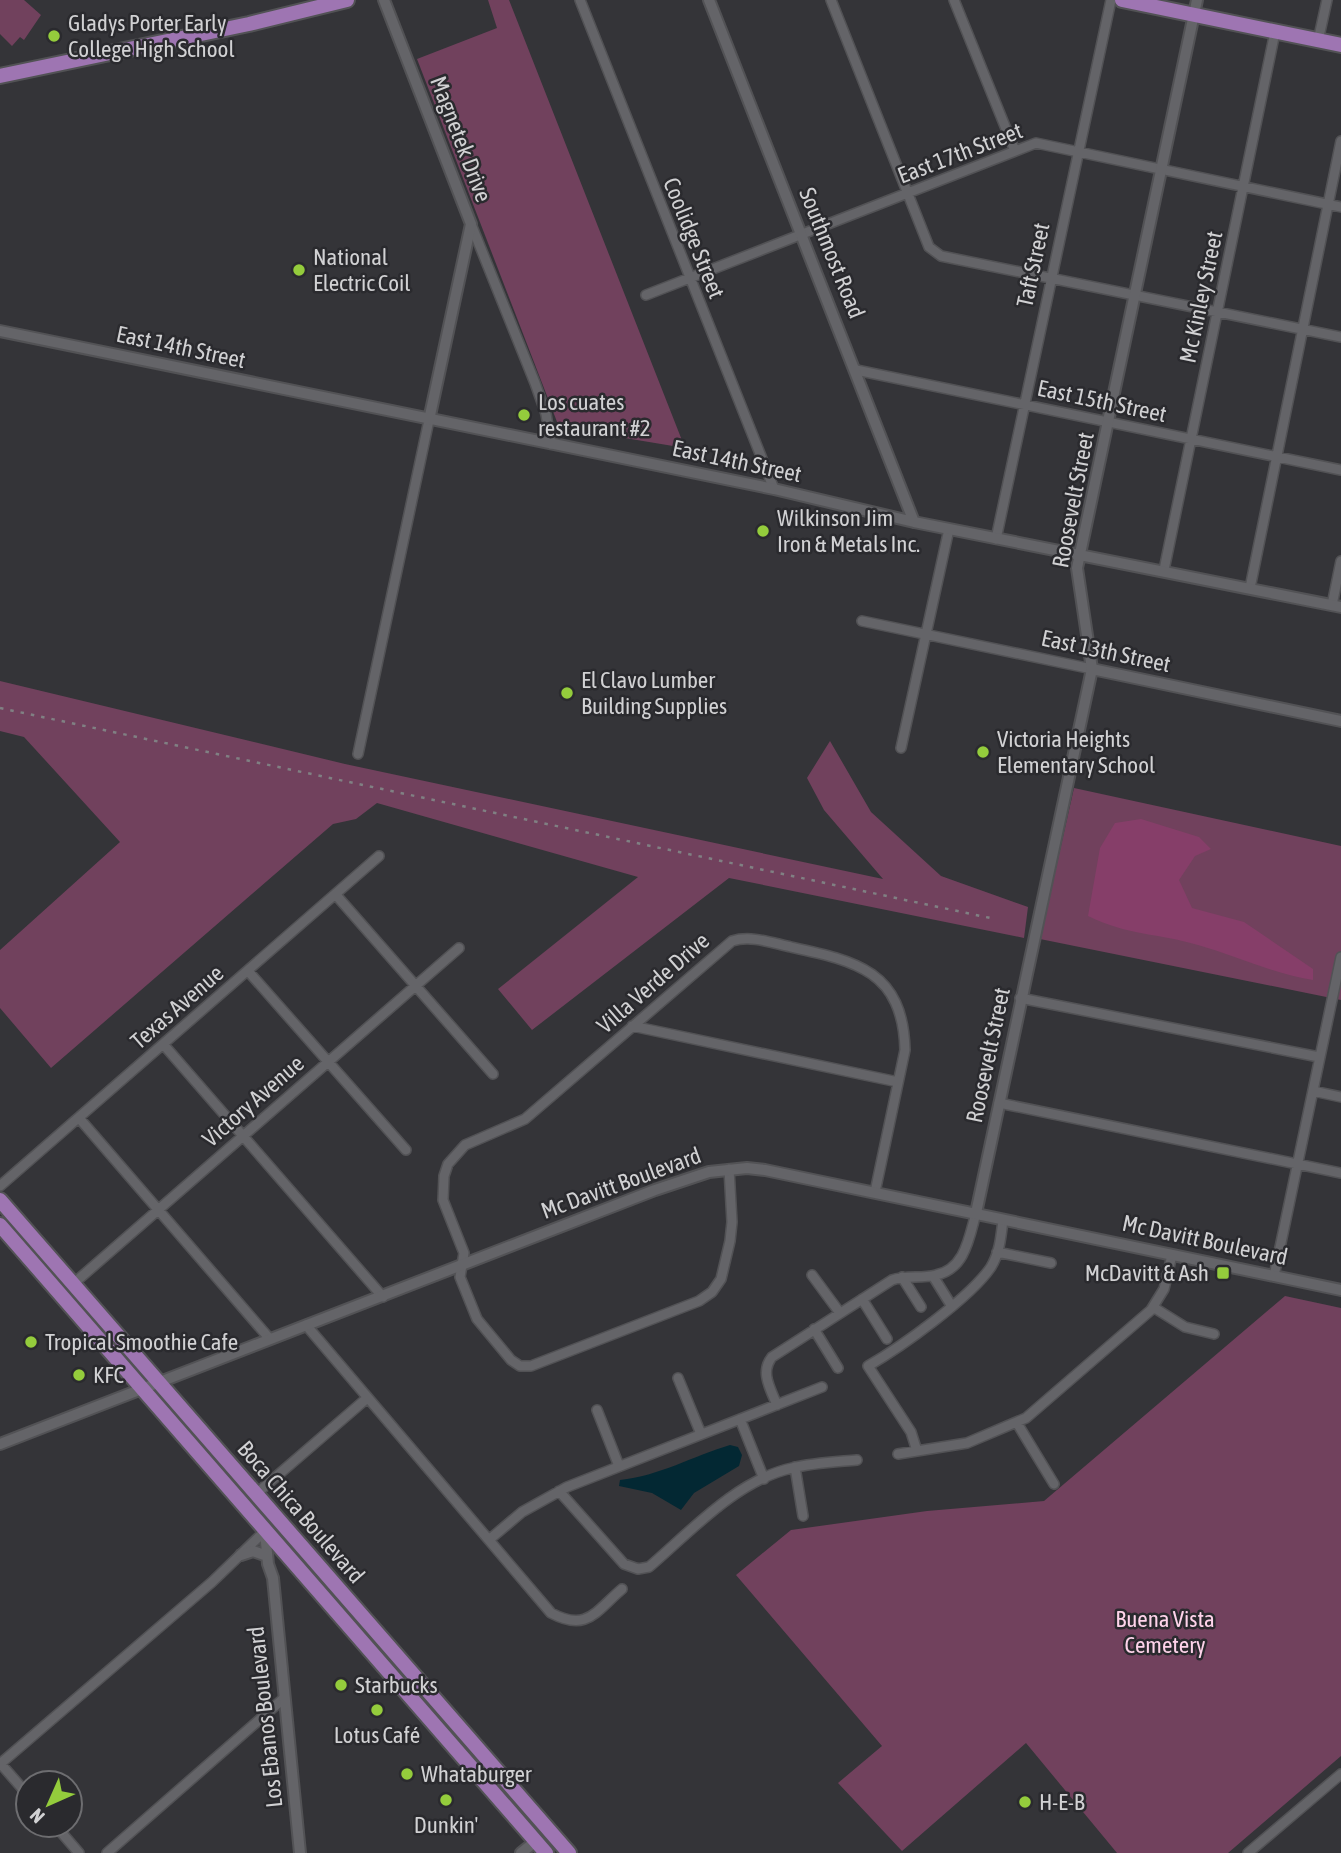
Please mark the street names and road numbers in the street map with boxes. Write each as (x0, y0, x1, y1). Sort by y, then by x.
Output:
street label: Magnetek Drive (425, 73, 497, 205)
street label: East 17th Street (894, 117, 1026, 189)
street label: Coolidge Street (658, 174, 730, 302)
street label: Southmost Road (794, 184, 870, 322)
street label: Taft Street (1011, 220, 1055, 310)
street label: Mc Kinley Street (1174, 229, 1228, 365)
street label: East 14th Street (114, 321, 248, 373)
street label: East 15th Street (1035, 375, 1169, 427)
street label: Roosevelt Street (1047, 430, 1099, 570)
street label: East 14th Street (670, 435, 804, 487)
street label: East 13th Street (1039, 625, 1173, 677)
street label: Villa Verde Drive (592, 927, 714, 1039)
street label: Texas Avenue (126, 960, 228, 1054)
street label: Roosevelt Street (961, 985, 1015, 1125)
street label: Victory Avenue (197, 1050, 309, 1152)
street label: Mc Davitt Boulevard (537, 1142, 705, 1224)
street label: Mc Davitt Boulevard (1120, 1210, 1290, 1270)
street label: Boca Chica Boulevard (232, 1436, 370, 1588)
street label: Los Ebanos Boulevard (243, 1625, 287, 1809)

